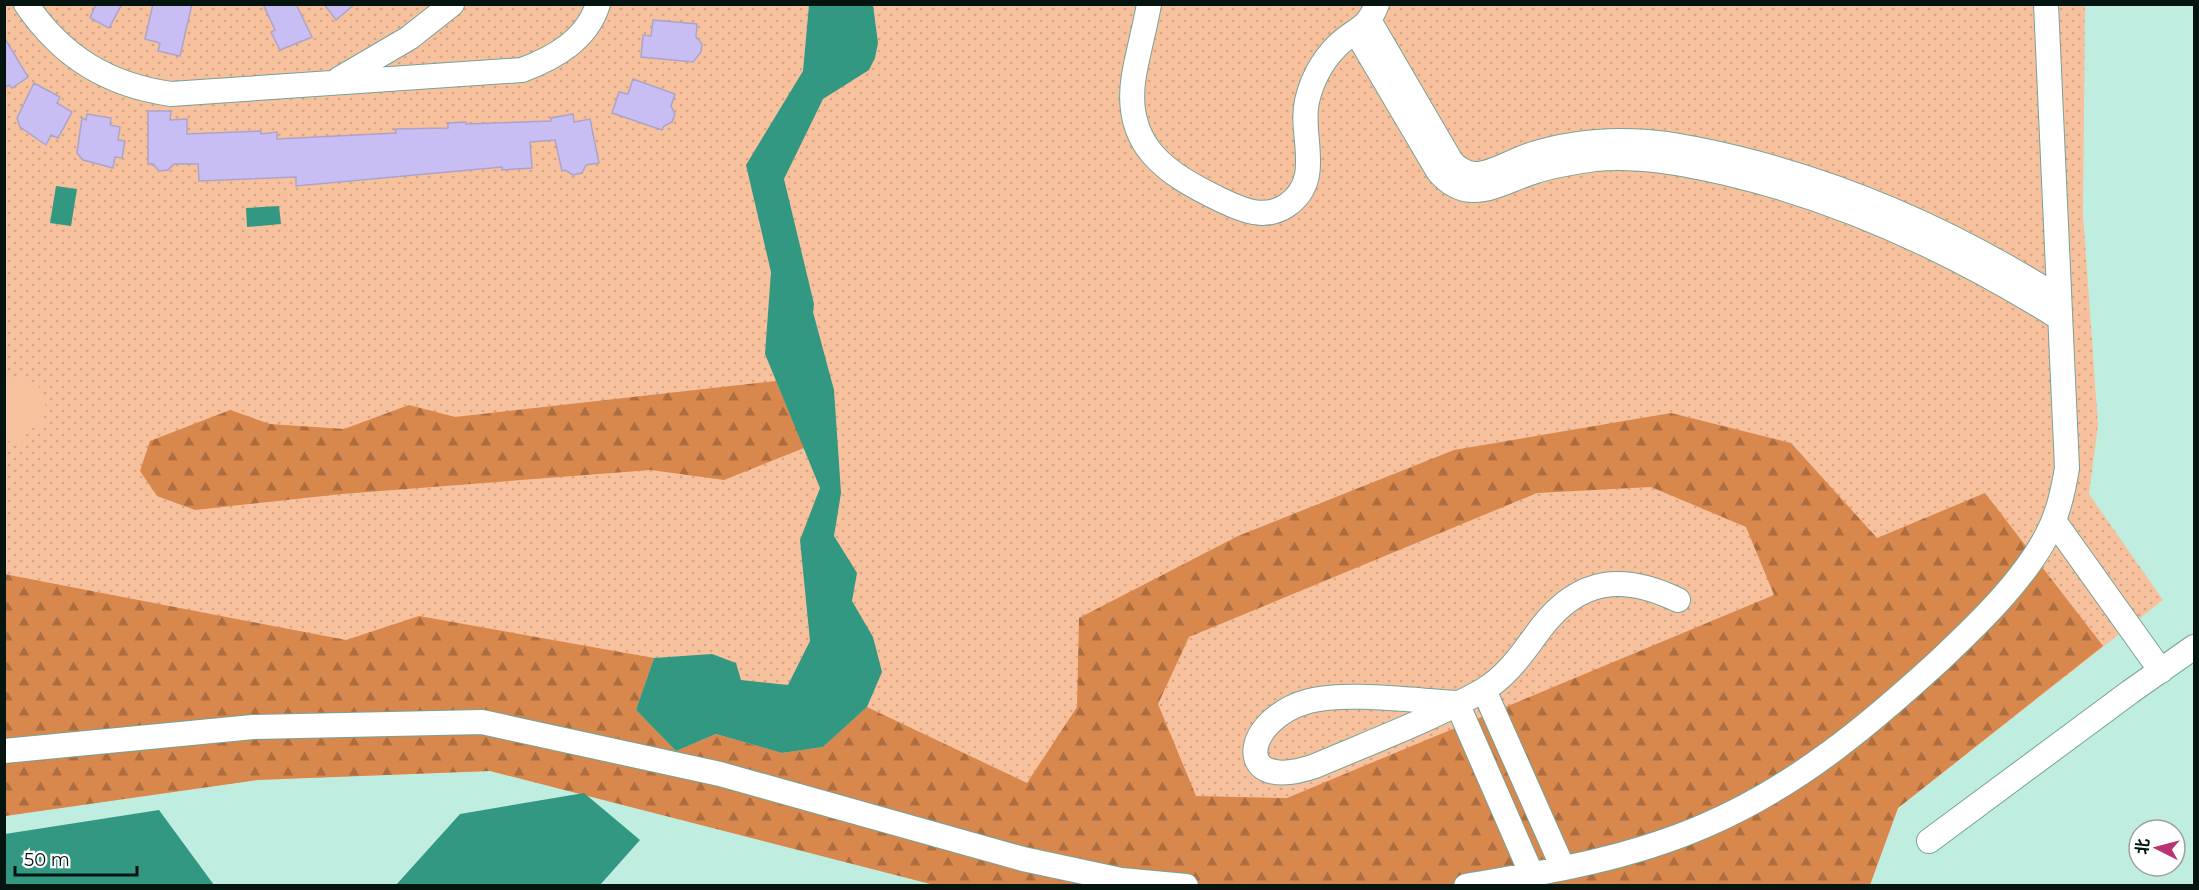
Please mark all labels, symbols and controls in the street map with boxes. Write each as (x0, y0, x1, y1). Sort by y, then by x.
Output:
north arrow (2127, 818, 2187, 878)
text: 北 (2132, 838, 2153, 855)
scale bar (15, 839, 136, 877)
text: 50 m (24, 849, 70, 871)

